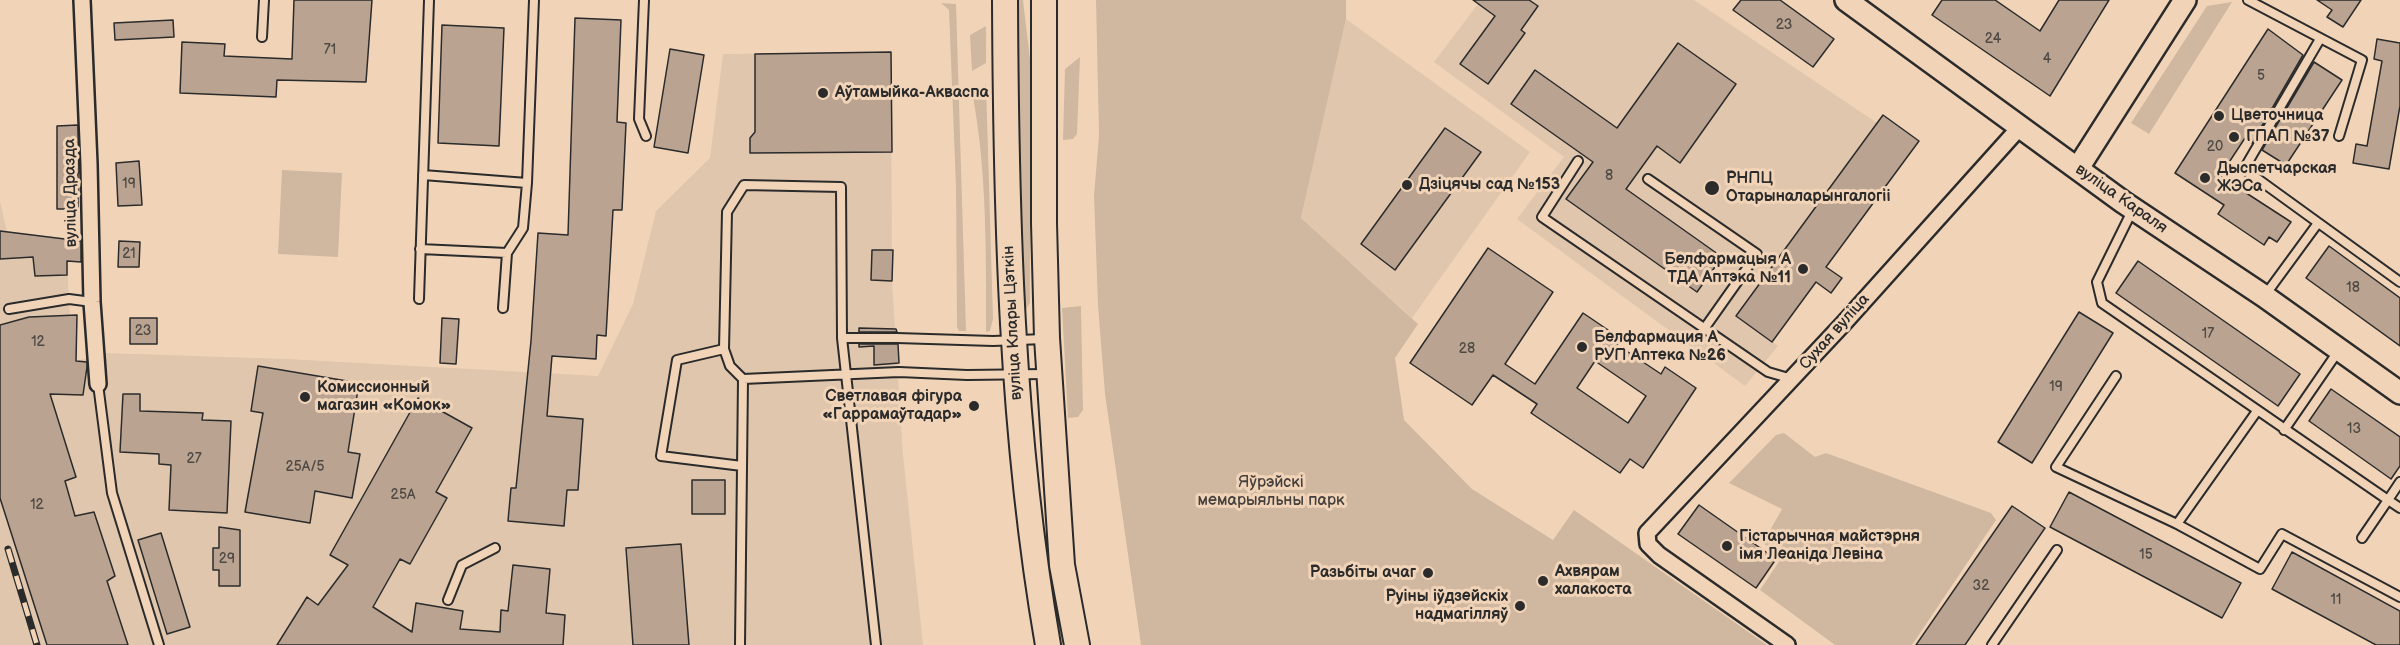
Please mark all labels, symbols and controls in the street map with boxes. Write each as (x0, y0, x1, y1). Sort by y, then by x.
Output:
house number: 23 (1776, 17, 1792, 33)
house number: 24 (1985, 31, 2001, 47)
house number: 71 (324, 42, 336, 58)
house number: 4 (2043, 51, 2051, 67)
house number: 5 (2257, 68, 2265, 84)
place label: Аўтамыйка-Акваспа (835, 83, 989, 103)
marker: Аўтамыйка-Акваспа (816, 86, 830, 100)
place label: Цветочница (2231, 106, 2323, 126)
marker: Цветочница (2212, 109, 2226, 123)
place label: ГПАП №37 (2246, 127, 2333, 147)
marker: ГПАП №37 (2227, 130, 2241, 144)
street label: вуліца Дразда (60, 139, 82, 247)
house number: 20 (2207, 139, 2223, 155)
place label: Дыспетчарская ЖЭСа (2217, 159, 2337, 197)
street label: вуліца Караля (2071, 160, 2171, 238)
house number: 8 (1605, 168, 1613, 184)
place label: РНПЦ Отарыналарынгалогіі (1726, 169, 1890, 207)
marker: Дыспетчарская ЖЭСа (2198, 171, 2212, 185)
place label: Дзіцячы сад №153 (1419, 175, 1563, 195)
house number: 19 (122, 176, 136, 192)
marker: Дзіцячы сад №153 (1400, 178, 1414, 192)
marker: РНПЦ Отарыналарынгалогіі (1703, 179, 1721, 197)
street label: вуліца Клары Цэткін (999, 245, 1027, 401)
house number: 21 (122, 246, 136, 262)
place label: Белфармацыя А ТДА Аптэка №11 (1664, 250, 1791, 288)
marker: Белфармацыя А ТДА Аптэка №11 (1796, 262, 1810, 276)
house number: 18 (2346, 280, 2360, 296)
street label: Сухая вуліца (1796, 290, 1874, 374)
house number: 23 (135, 323, 151, 339)
house number: 17 (2202, 326, 2214, 342)
place label: Белфармация А РУП Аптека №26 (1594, 328, 1729, 366)
house number: 12 (31, 334, 45, 350)
marker: Белфармация А РУП Аптека №26 (1575, 340, 1589, 354)
house number: 28 (1459, 341, 1475, 357)
place label: Комиссионный магазин «Комок» (317, 378, 451, 416)
house number: 19 (2049, 379, 2063, 395)
place label: Светлавая фігура «Гаррамаўтадар» (822, 387, 962, 425)
marker: Комиссионный магазин «Комок» (298, 390, 312, 404)
marker: Светлавая фігура «Гаррамаўтадар» (967, 399, 981, 413)
house number: 13 (2347, 421, 2361, 437)
house number: 27 (186, 451, 202, 467)
house number: 25А/5 (285, 459, 325, 475)
park label: Яўрэйскі мемарыяльны парк (1197, 473, 1345, 511)
house number: 25А (391, 487, 415, 503)
house number: 12 (30, 497, 44, 513)
place label: Гістарычная майстэрня імя Леаніда Левіна (1739, 527, 1920, 565)
marker: Гістарычная майстэрня імя Леаніда Левіна (1720, 539, 1734, 553)
house number: 15 (2139, 547, 2153, 563)
house number: 29 (219, 551, 235, 567)
place label: Ахвярам халакоста (1555, 562, 1631, 600)
place label: Разьбіты ачаг (1310, 563, 1416, 583)
marker: Разьбіты ачаг (1421, 566, 1435, 580)
marker: Ахвярам халакоста (1536, 574, 1550, 588)
house number: 32 (1973, 578, 1989, 594)
place label: Руіны іўдзейскіх надмагілляў (1386, 587, 1508, 625)
house number: 11 (2331, 592, 2341, 608)
marker: Руіны іўдзейскіх надмагілляў (1513, 599, 1527, 613)

